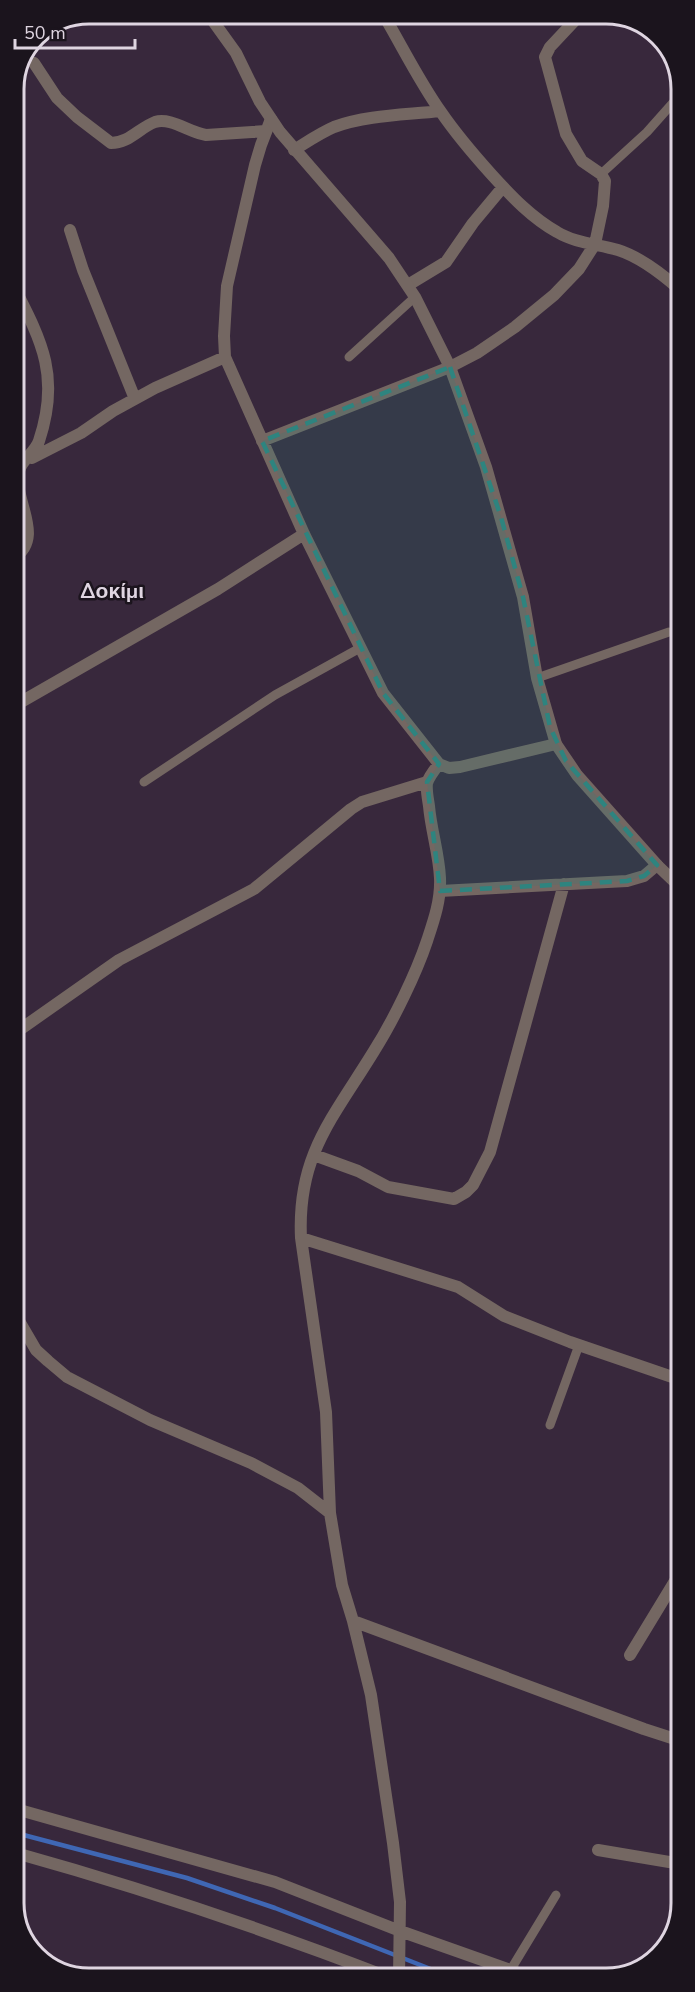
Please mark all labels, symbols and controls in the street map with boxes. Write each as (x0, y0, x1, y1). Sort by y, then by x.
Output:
scale bar (15, 12, 135, 50)
text: 50 m (24, 21, 66, 45)
district label: Δοκίμι (80, 577, 144, 605)

